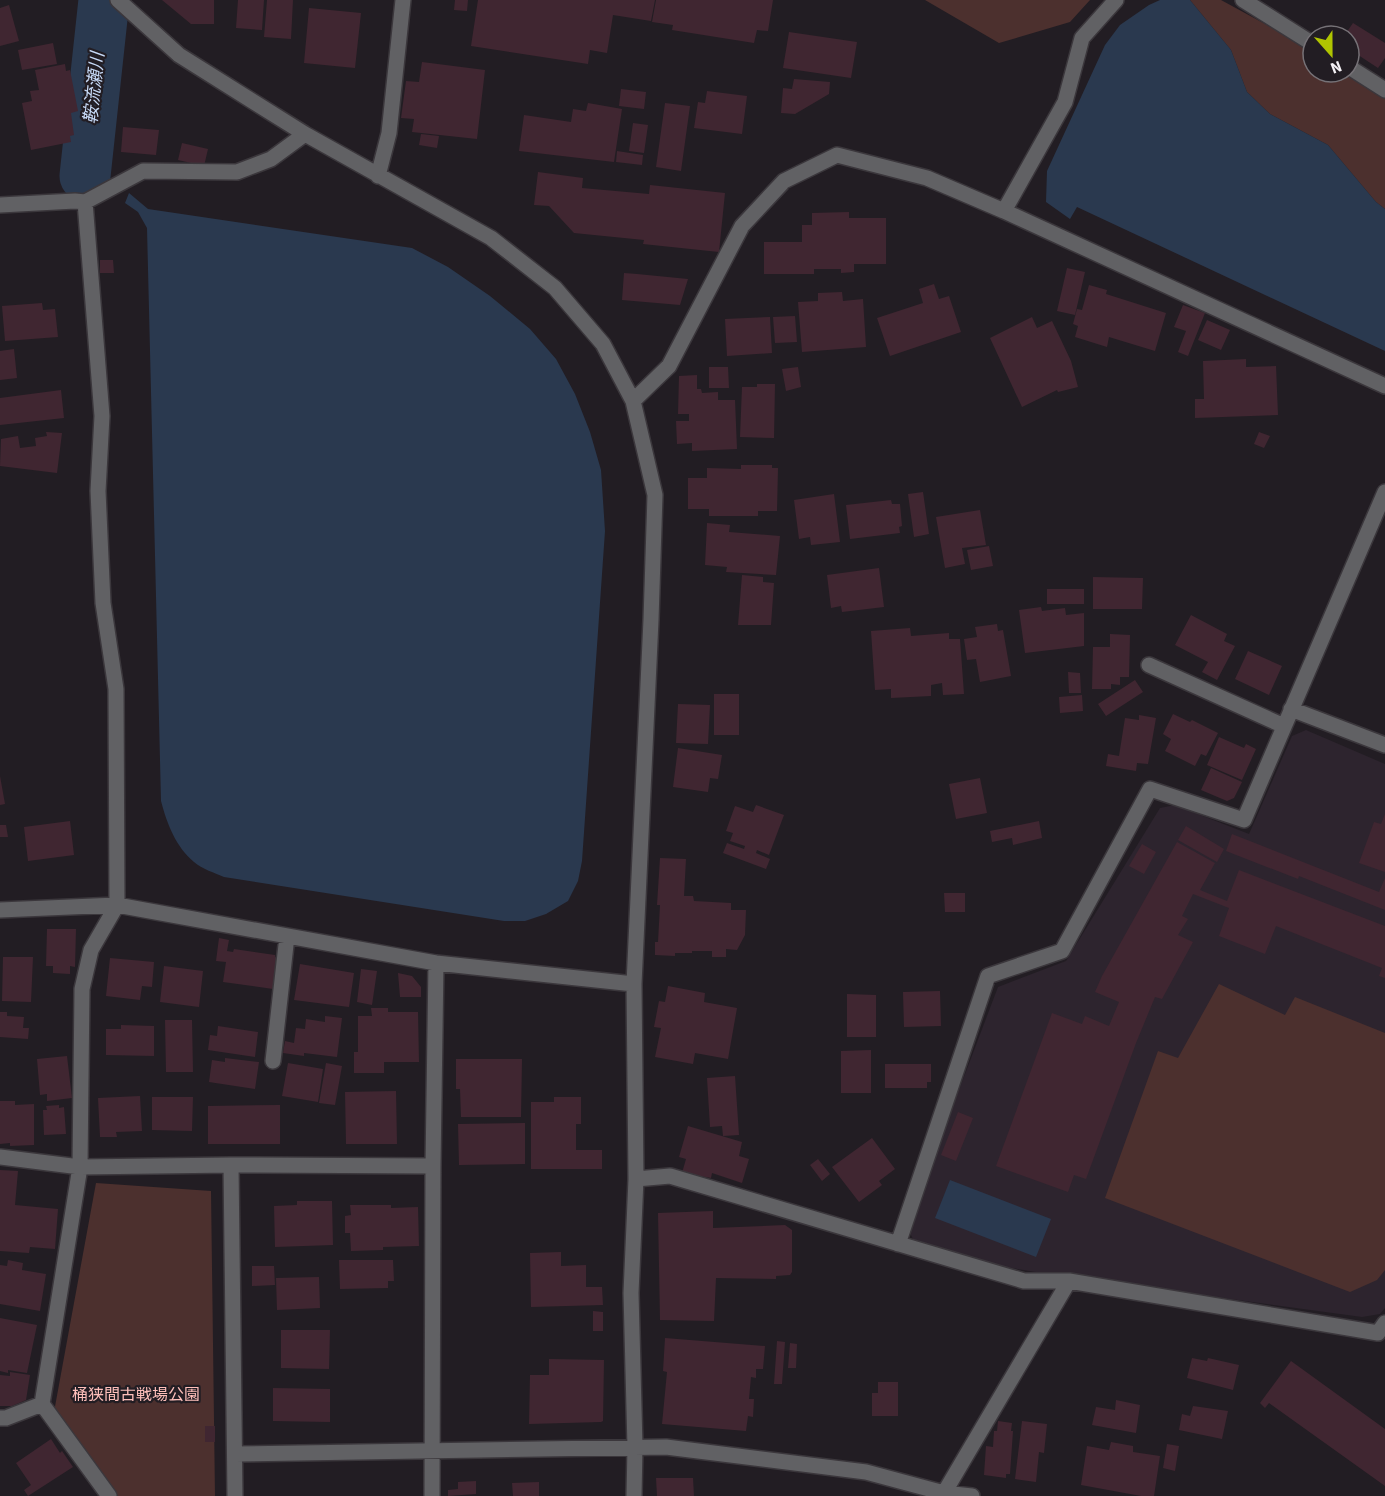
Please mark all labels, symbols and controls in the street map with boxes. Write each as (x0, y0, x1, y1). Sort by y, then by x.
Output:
north arrow (1301, 24, 1361, 84)
water label: 鞍流瀬川 (78, 49, 111, 125)
text: N (1327, 55, 1345, 79)
park label: 桶狭間古戦場公園 (72, 1384, 200, 1406)

